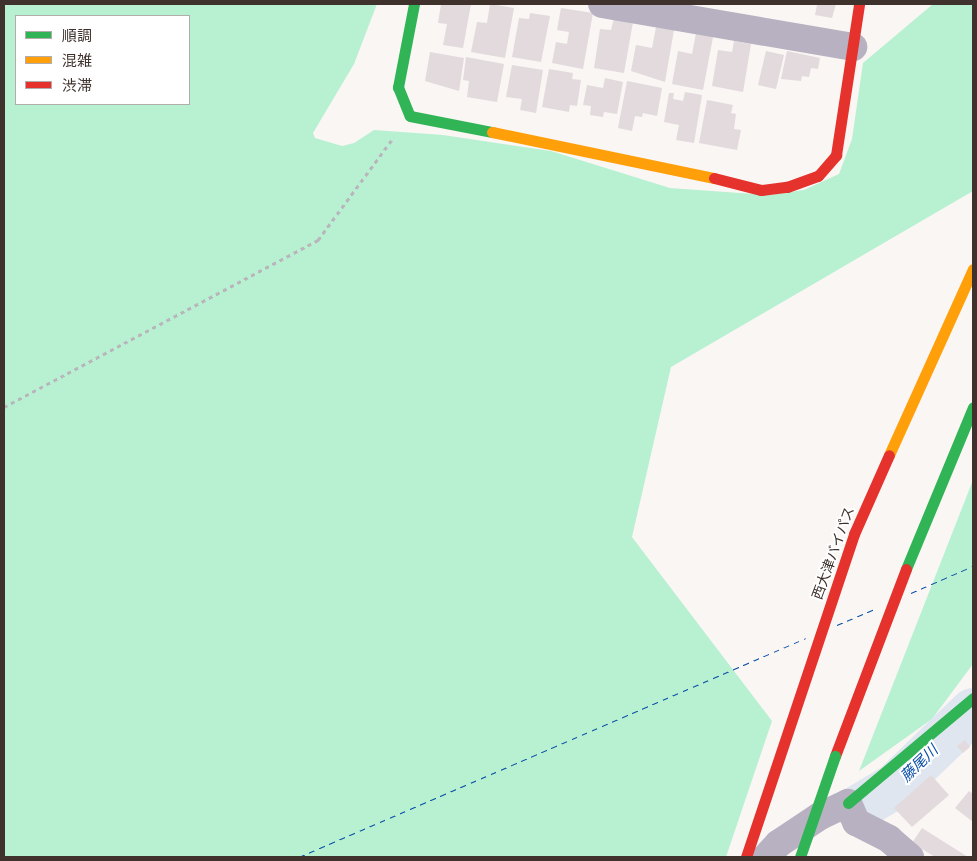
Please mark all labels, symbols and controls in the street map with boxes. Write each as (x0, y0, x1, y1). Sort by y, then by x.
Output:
legend (15, 15, 190, 105)
text: 順調 (62, 26, 92, 44)
text: 混雑 (62, 51, 92, 69)
text: 渋滞 (62, 76, 92, 94)
street label: 西大津バイパス (808, 504, 858, 602)
water label: 藤尾川 (897, 741, 941, 785)

